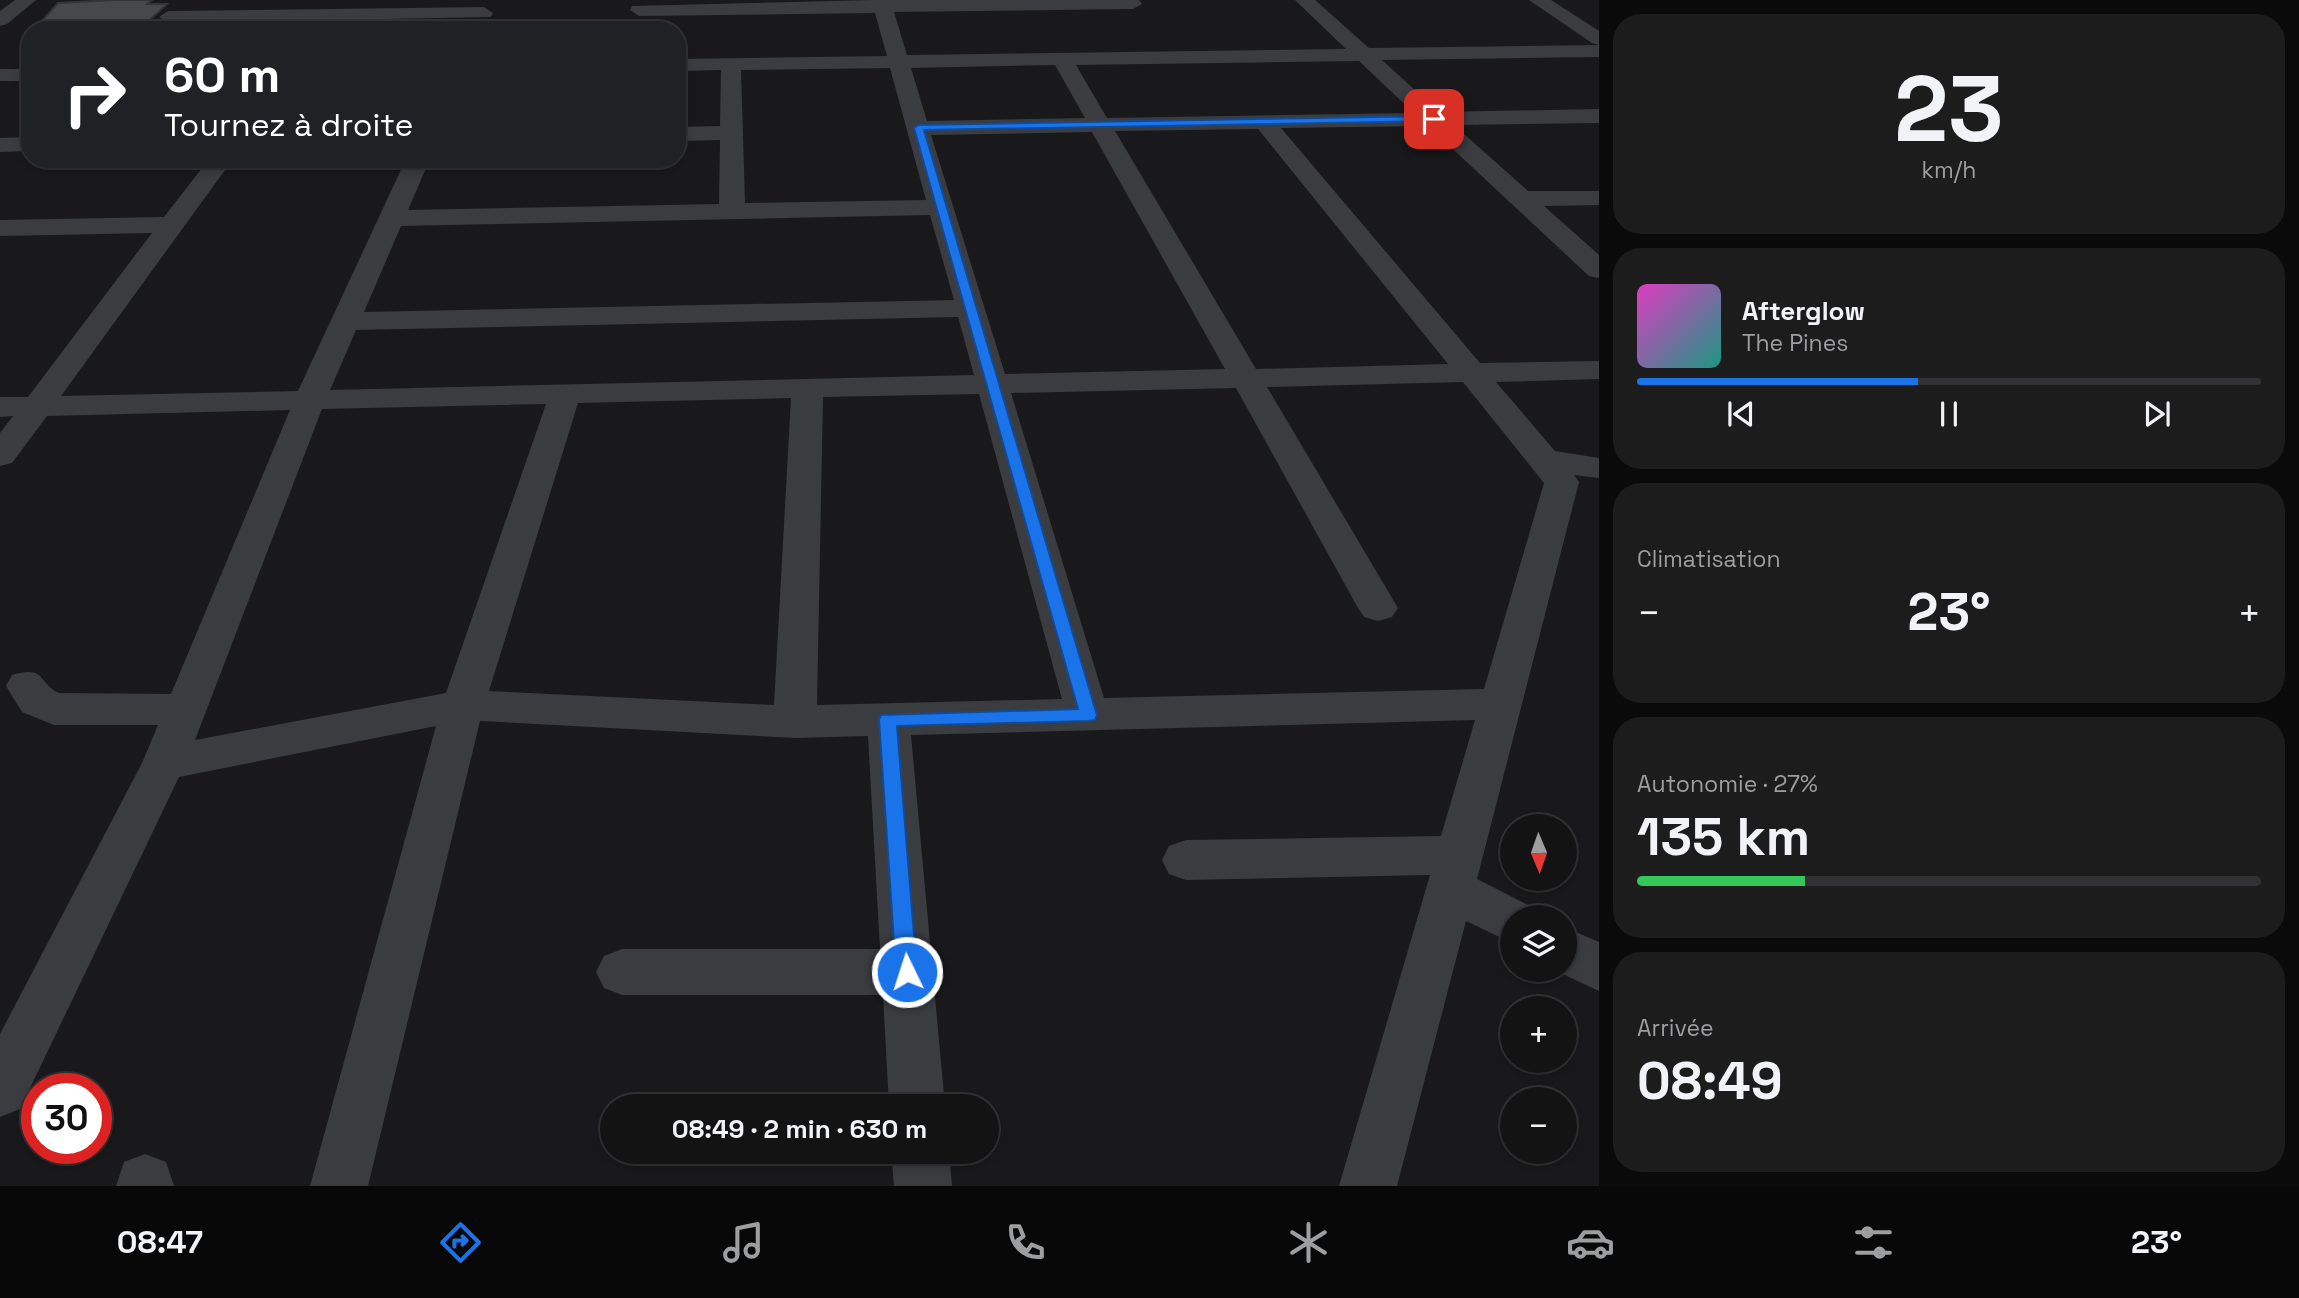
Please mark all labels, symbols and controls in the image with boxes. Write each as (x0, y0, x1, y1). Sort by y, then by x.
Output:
text: 60 m (164, 44, 280, 106)
icon: right (49, 49, 140, 140)
text: 23 (1894, 51, 2004, 168)
pin (1404, 89, 1464, 149)
icon: arrive (1415, 100, 1453, 138)
text: Tournez à droite (164, 105, 413, 145)
text: km/h (1922, 155, 1976, 185)
text: Afterglow (1742, 294, 1865, 328)
text: The Pines (1742, 328, 1848, 358)
icon: previous (1722, 395, 1760, 433)
icon: pause (1930, 395, 1968, 433)
icon: next (2138, 395, 2176, 433)
text: Climatisation (1637, 544, 1781, 574)
text: 23° (1908, 579, 1991, 645)
text: − (1637, 589, 1661, 637)
text: + (2237, 589, 2261, 637)
text: Autonomie · 27% (1637, 769, 1818, 799)
text: 135 km (1637, 804, 1810, 870)
north arrow (1500, 814, 1577, 891)
map controls (1500, 814, 1577, 1164)
button: layers (1500, 905, 1577, 982)
position arrow (870, 935, 944, 1009)
button: + (1500, 996, 1577, 1073)
text: Arrivée (1637, 1013, 1714, 1043)
text: 08:49 (1637, 1048, 1783, 1114)
speed limit sign: 30 (21, 1073, 112, 1164)
button: − (1500, 1087, 1577, 1164)
text: 08:49 · 2 min · 630 m (672, 1112, 927, 1146)
icon: directions (436, 1218, 485, 1267)
icon: music (719, 1218, 768, 1267)
icon: phone (1001, 1218, 1050, 1267)
icon: climate (1284, 1218, 1333, 1267)
icon: car (1566, 1218, 1615, 1267)
icon: filters (1849, 1218, 1898, 1267)
text: 08:47 (117, 1222, 203, 1262)
text: 23° (2131, 1222, 2182, 1262)

